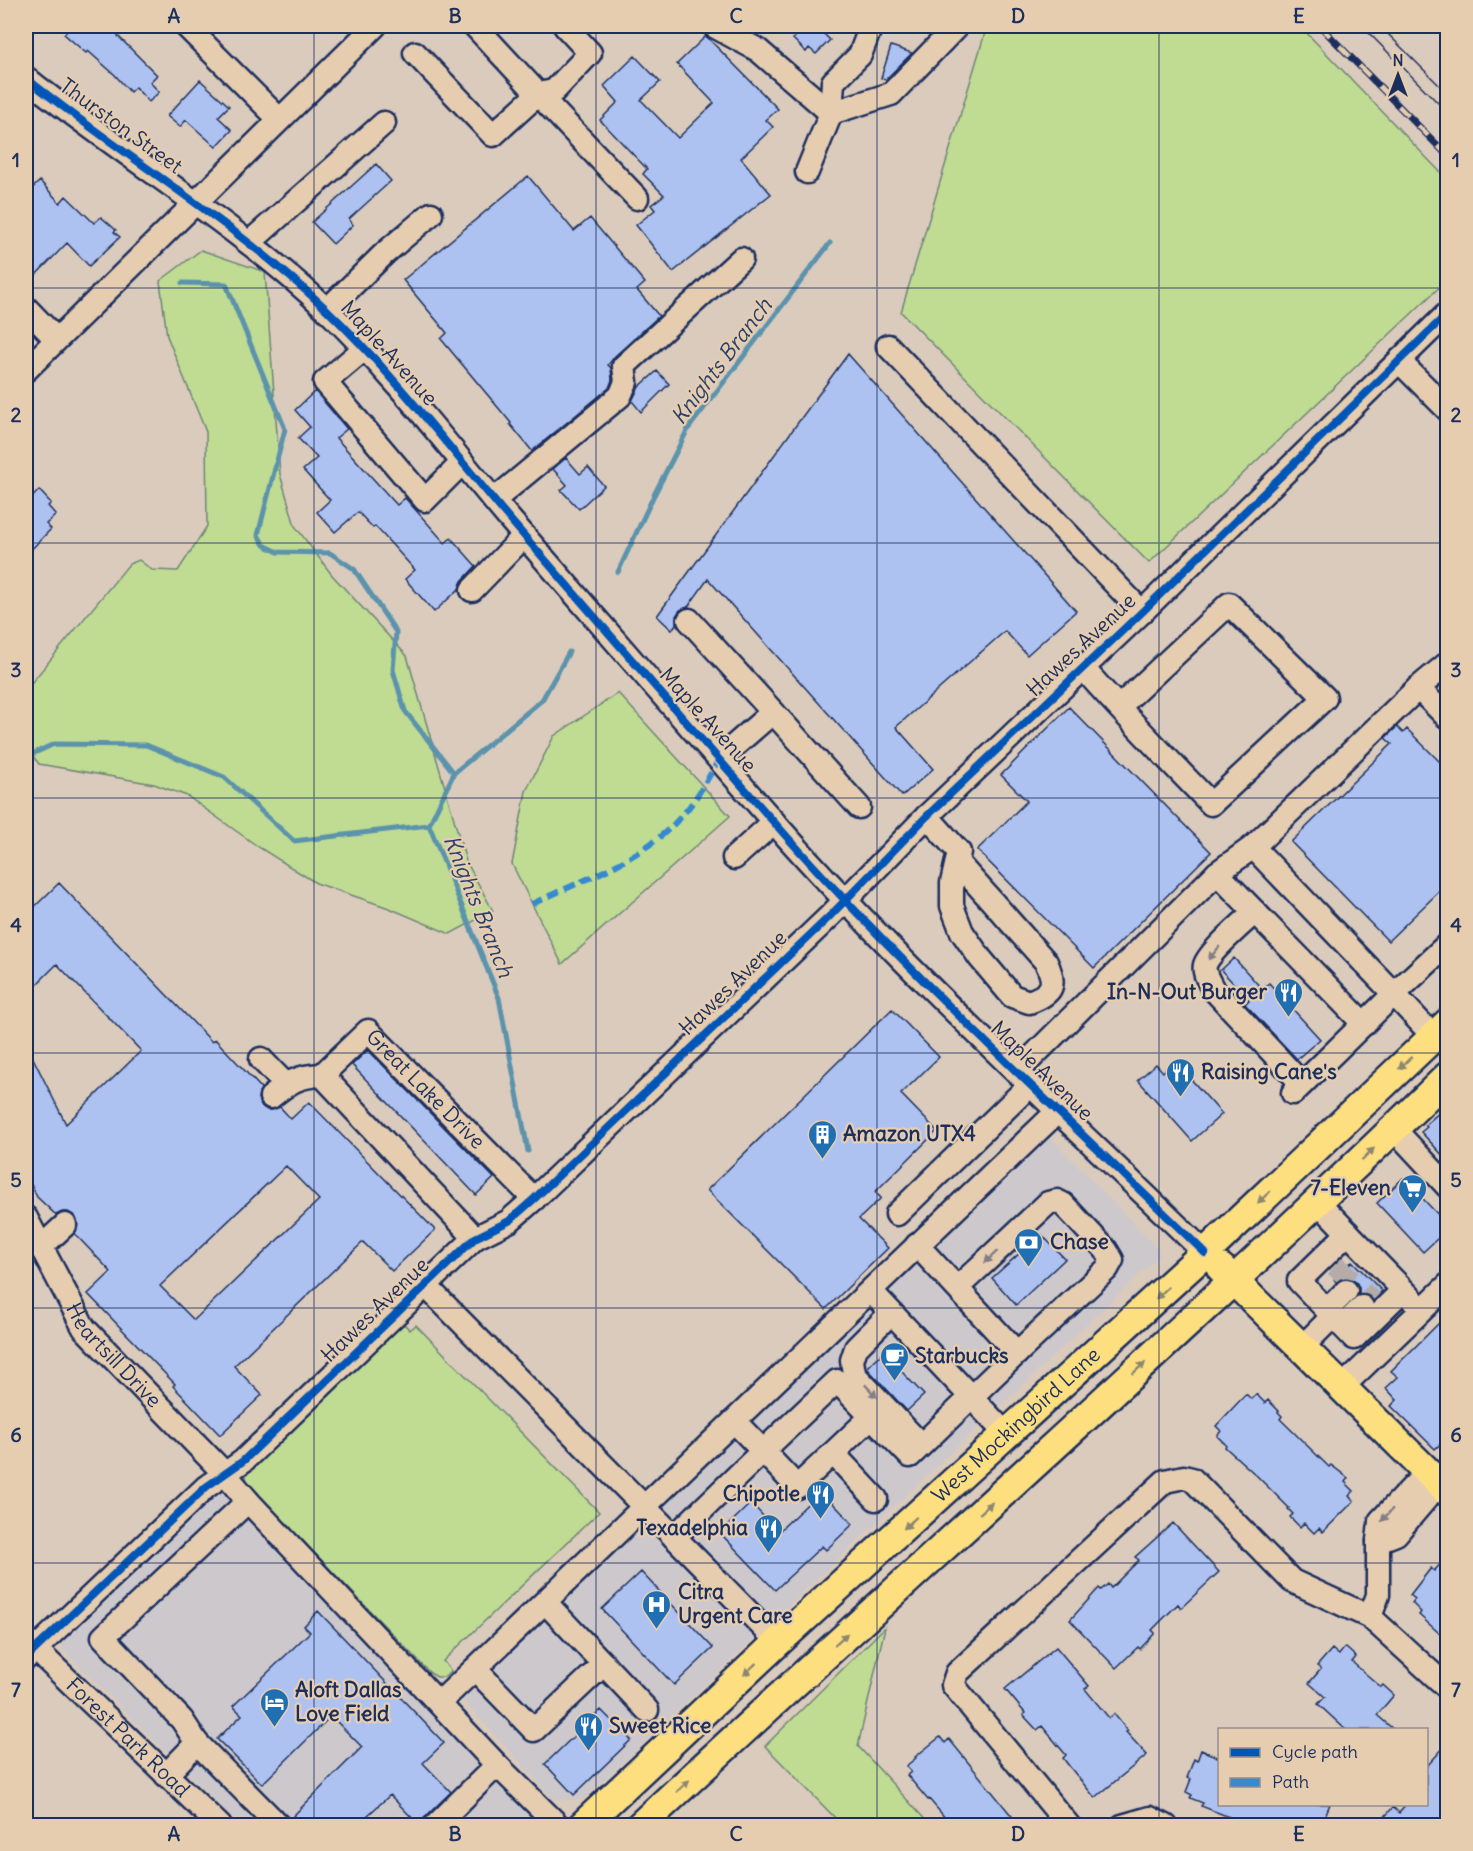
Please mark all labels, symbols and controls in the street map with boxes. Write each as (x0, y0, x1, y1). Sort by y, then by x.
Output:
text: A (168, 3, 181, 28)
text: B (448, 3, 462, 28)
text: C (729, 3, 743, 28)
text: D (1011, 3, 1025, 28)
text: E (1293, 3, 1305, 28)
north arrow (1368, 45, 1428, 105)
text: N (1392, 50, 1404, 70)
street label: Thurston Street (55, 72, 188, 179)
text: 1 (12, 147, 20, 172)
text: 1 (1452, 147, 1460, 172)
water label: Knights Branch (664, 291, 778, 430)
street label: Maple Avenue (335, 294, 444, 411)
text: 2 (11, 402, 22, 427)
text: 2 (1451, 402, 1462, 427)
street label: Hawes Avenue (1020, 587, 1141, 702)
text: 3 (10, 657, 22, 682)
text: 3 (1450, 657, 1462, 682)
street label: Maple Avenue (654, 661, 763, 778)
water label: Knights Branch (438, 831, 521, 982)
text: 4 (10, 912, 22, 937)
text: 4 (1450, 912, 1462, 937)
street label: Hawes Avenue (673, 924, 792, 1041)
one-way arrow (1207, 945, 1220, 961)
restaurant icon: In-N-Out Burger (1272, 976, 1304, 1018)
place label: In-N-Out Burger (1107, 978, 1267, 1005)
street label: Maple Avenue (985, 1015, 1099, 1126)
street label: Great Lake Drive (361, 1023, 491, 1155)
restaurant icon: Raising Cane's (1164, 1056, 1196, 1098)
one-way arrow (1398, 1056, 1413, 1070)
place label: Raising Cane's (1201, 1058, 1337, 1085)
building icon: Amazon UTX4 (806, 1118, 838, 1160)
place label: Amazon UTX4 (843, 1120, 976, 1147)
one-way arrow (1360, 1147, 1375, 1161)
text: 5 (10, 1167, 22, 1192)
text: 5 (1450, 1167, 1462, 1192)
supermarket icon: 7-Eleven (1396, 1172, 1428, 1214)
place label: 7-Eleven (1310, 1174, 1391, 1201)
one-way arrow (1257, 1190, 1271, 1204)
bank icon: Chase (1013, 1226, 1045, 1268)
place label: Chase (1050, 1228, 1109, 1255)
one-way arrow (984, 1249, 998, 1263)
street label: Hawes Avenue (315, 1251, 434, 1368)
one-way arrow (1155, 1286, 1170, 1299)
street label: Heartsill Drive (60, 1298, 168, 1413)
cafe icon: Starbucks (878, 1340, 910, 1382)
street label: West Mockingbird Lane (926, 1341, 1106, 1508)
place label: Starbucks (915, 1342, 1009, 1369)
one-way arrow (1131, 1362, 1146, 1375)
one-way arrow (864, 1384, 878, 1399)
text: 6 (10, 1422, 22, 1447)
text: 6 (1450, 1422, 1462, 1447)
restaurant icon: Chipotle (805, 1478, 837, 1520)
place label: Chipotle (723, 1480, 800, 1507)
one-way arrow (978, 1501, 993, 1515)
one-way arrow (1380, 1507, 1394, 1522)
restaurant icon: Texadelphia (753, 1512, 785, 1554)
place label: Texadelphia (636, 1514, 748, 1541)
one-way arrow (903, 1516, 917, 1530)
place label: Citra Urgent Care (678, 1578, 792, 1629)
hospital icon: Citra Urgent Care (641, 1588, 673, 1630)
one-way arrow (834, 1632, 849, 1646)
one-way arrow (743, 1662, 758, 1675)
street label: Forest Park Road (61, 1672, 196, 1803)
place label: Aloft Dallas Love Field (295, 1676, 402, 1727)
text: 7 (11, 1677, 21, 1702)
text: 7 (1451, 1677, 1461, 1702)
hotel icon: Aloft Dallas Love Field (258, 1686, 290, 1728)
restaurant icon: Sweet Rice (572, 1710, 604, 1752)
place label: Sweet Rice (609, 1712, 711, 1739)
legend (1218, 1728, 1428, 1806)
text: Cycle path (1272, 1740, 1358, 1763)
text: Path (1272, 1770, 1309, 1793)
one-way arrow (676, 1779, 690, 1793)
text: A (168, 1821, 181, 1846)
text: B (448, 1821, 462, 1846)
text: C (729, 1821, 743, 1846)
text: D (1011, 1821, 1025, 1846)
text: E (1293, 1821, 1305, 1846)

